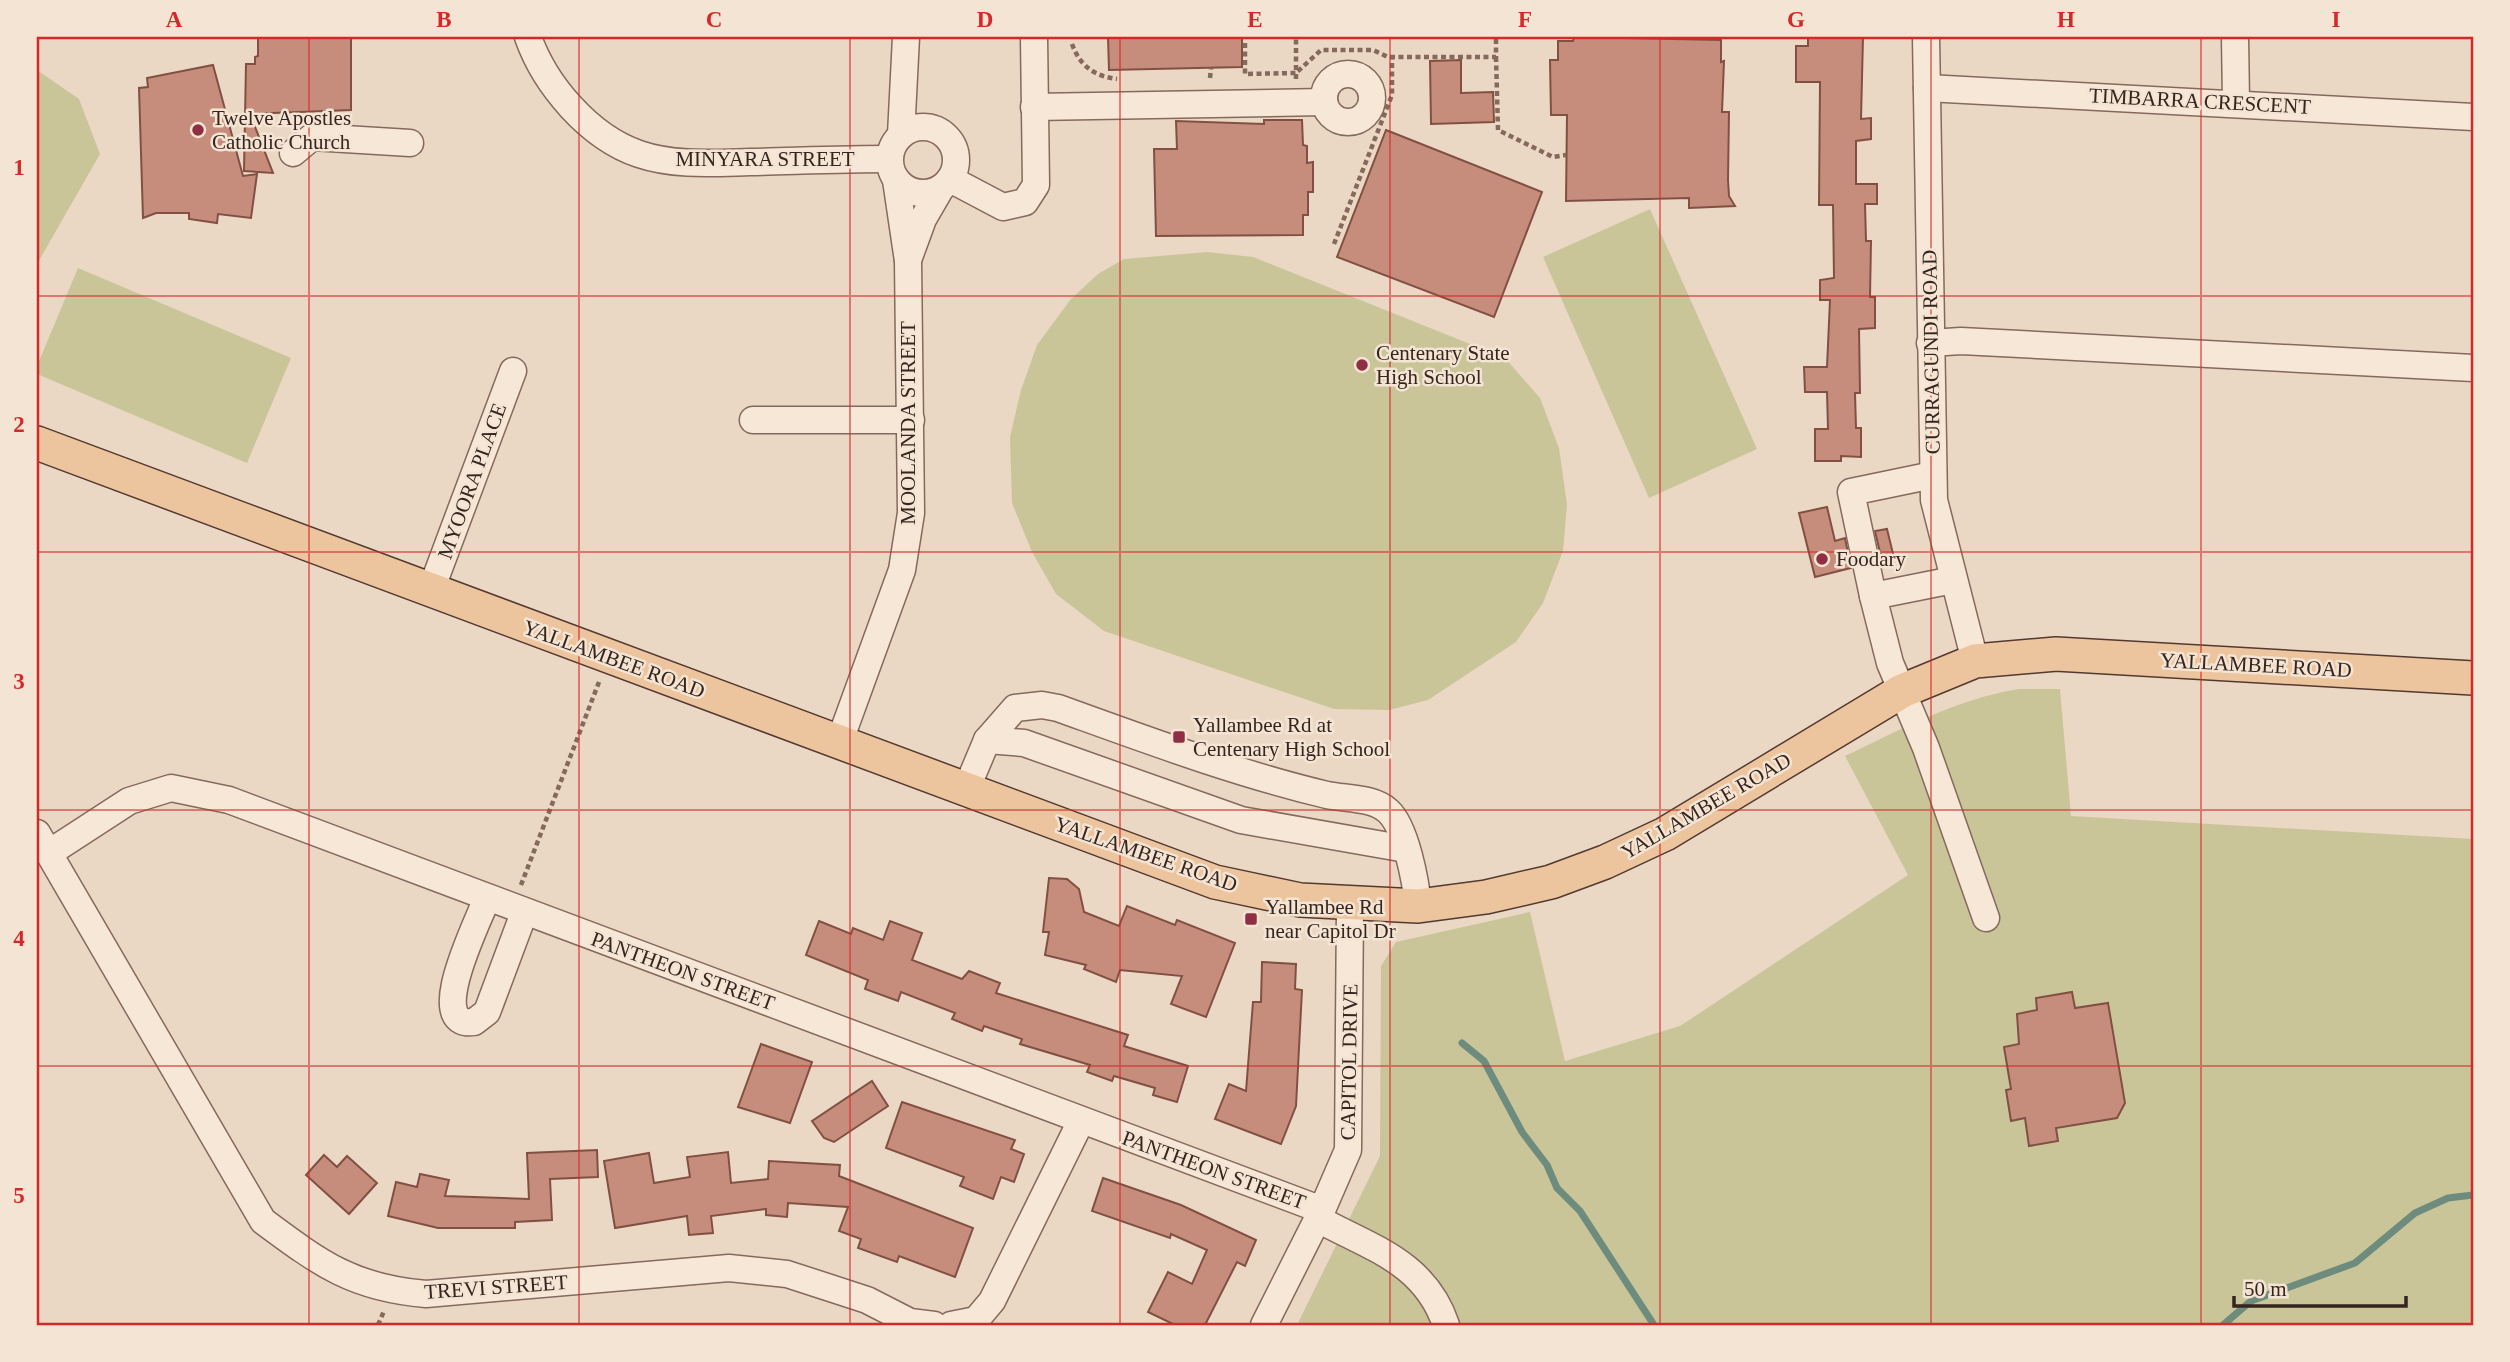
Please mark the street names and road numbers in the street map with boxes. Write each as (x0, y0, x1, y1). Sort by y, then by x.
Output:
street label: TIMBARRA CRESCENT (2088, 83, 2312, 119)
street label: MINYARA STREET (675, 147, 855, 171)
street label: CURRAGUNDI ROAD (1917, 249, 1945, 455)
street label: MOOLANDA STREET (896, 321, 920, 525)
street label: MYOORA PLACE (433, 400, 511, 562)
street label: YALLAMBEE ROAD (520, 615, 708, 703)
street label: YALLAMBEE ROAD (2160, 648, 2352, 682)
street label: YALLAMBEE ROAD (1617, 748, 1795, 864)
street label: YALLAMBEE ROAD (1051, 811, 1241, 897)
street label: PANTHEON STREET (588, 927, 778, 1015)
street label: CAPITOL DRIVE (1336, 983, 1362, 1141)
street label: PANTHEON STREET (1119, 1126, 1309, 1214)
street label: TREVI STREET (423, 1270, 569, 1304)

